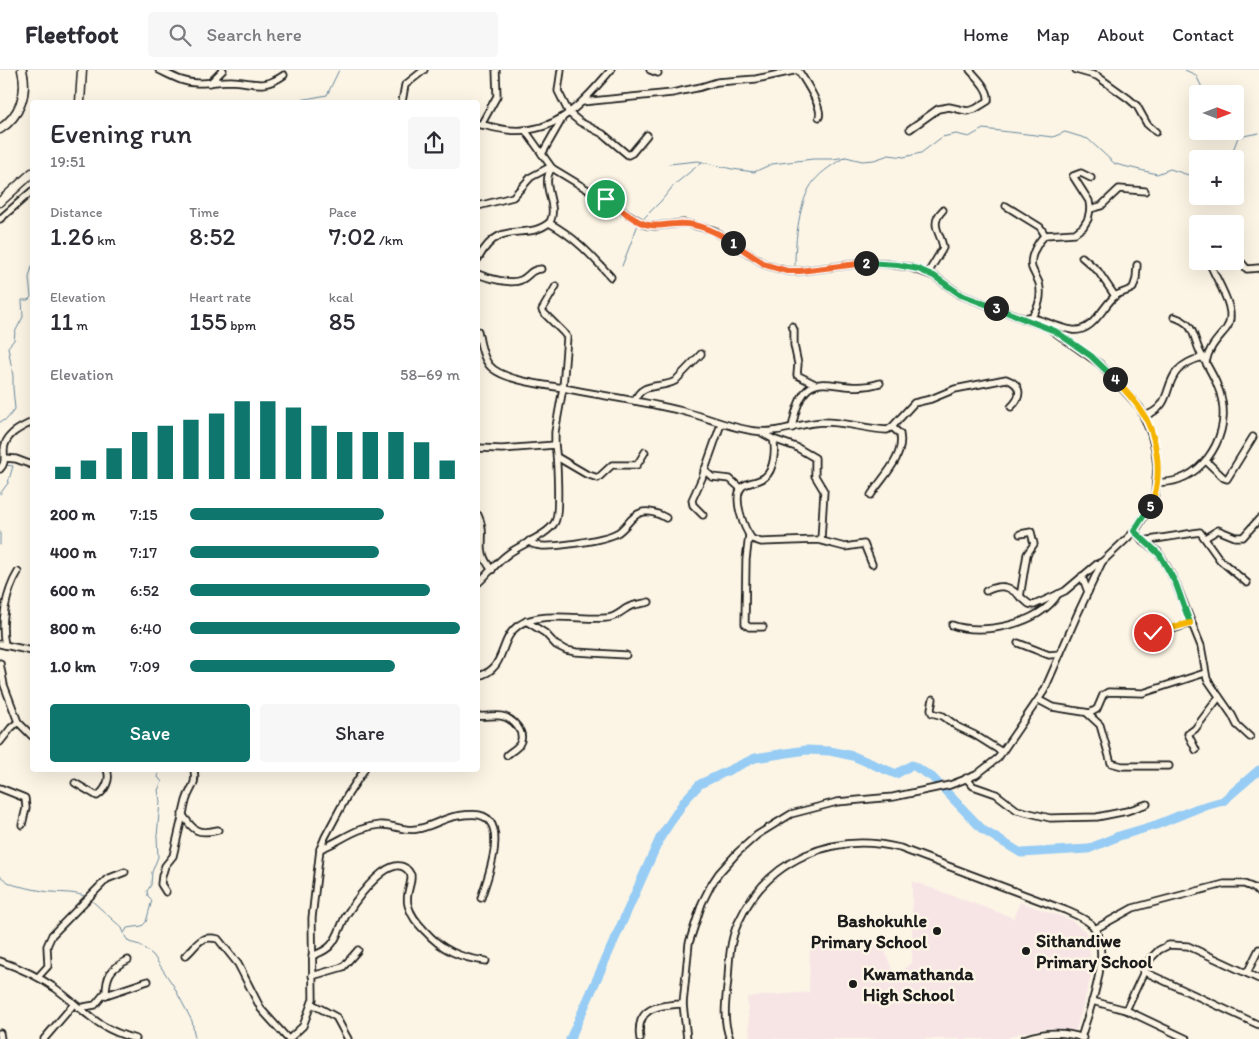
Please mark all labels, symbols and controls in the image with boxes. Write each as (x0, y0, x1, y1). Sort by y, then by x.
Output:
search box (148, 12, 498, 57)
text: Fleetfoot (25, 20, 118, 49)
icon: search (166, 21, 194, 49)
text: Search here (206, 23, 302, 46)
text: Home (963, 24, 1009, 46)
text: Map (1037, 24, 1070, 46)
text: About (1098, 24, 1144, 46)
text: Contact (1172, 24, 1234, 46)
north arrow (1189, 85, 1244, 140)
map controls (1189, 85, 1244, 270)
text: Evening run (50, 116, 192, 150)
button: share (408, 117, 460, 169)
button: + (1189, 150, 1244, 205)
text: 19:51 (50, 152, 86, 171)
pin (585, 178, 627, 220)
icon: arrive (592, 185, 620, 213)
text: Distance (50, 204, 102, 221)
text: Time (189, 204, 219, 221)
text: Pace (329, 204, 357, 221)
button: − (1189, 215, 1244, 270)
text: 1.26 (50, 221, 94, 251)
text: 8:52 (189, 221, 235, 251)
text: 7:02 (329, 221, 376, 251)
pin: 1 (720, 230, 746, 256)
text: km (94, 232, 116, 249)
text: /km (376, 232, 403, 249)
text: 1 (730, 235, 737, 252)
pin: 2 (854, 250, 878, 276)
text: 2 (863, 255, 870, 272)
text: Elevation (50, 289, 106, 306)
text: Heart rate (189, 289, 251, 306)
text: kcal (329, 289, 354, 306)
pin: 3 (984, 296, 1008, 320)
text: 3 (993, 300, 1000, 317)
text: 11 (50, 306, 73, 336)
text: 155 (189, 306, 227, 336)
text: 85 (329, 306, 355, 336)
text: m (73, 317, 88, 334)
text: bpm (227, 317, 256, 334)
text: Elevation (50, 365, 114, 384)
text: 58–69 m (400, 365, 460, 384)
pin: 4 (1102, 366, 1128, 392)
text: 4 (1111, 371, 1120, 388)
pin: 5 (1138, 494, 1162, 518)
text: 5 (1147, 498, 1154, 515)
text: 200 m (50, 505, 95, 524)
text: 7:15 (130, 505, 158, 524)
text: 400 m (50, 543, 96, 562)
text: 7:17 (130, 543, 157, 562)
text: 600 m (50, 581, 95, 600)
text: 6:52 (130, 581, 159, 600)
pin (1132, 612, 1174, 654)
text: 800 m (50, 619, 96, 638)
text: 6:40 (130, 619, 162, 638)
icon: check (1139, 619, 1167, 647)
text: 1.0 km (50, 657, 96, 676)
text: 7:09 (130, 657, 160, 676)
button: Save (50, 704, 250, 762)
button: Share (260, 704, 460, 762)
place label: Bashokuhle Primary School (811, 910, 928, 953)
marker: Bashokuhle Primary School (931, 925, 943, 937)
place label: Sithandiwe Primary School (1036, 930, 1153, 973)
marker: Sithandiwe Primary School (1020, 945, 1032, 957)
place label: Kwamathanda High School (863, 963, 974, 1006)
marker: Kwamathanda High School (847, 978, 859, 990)

